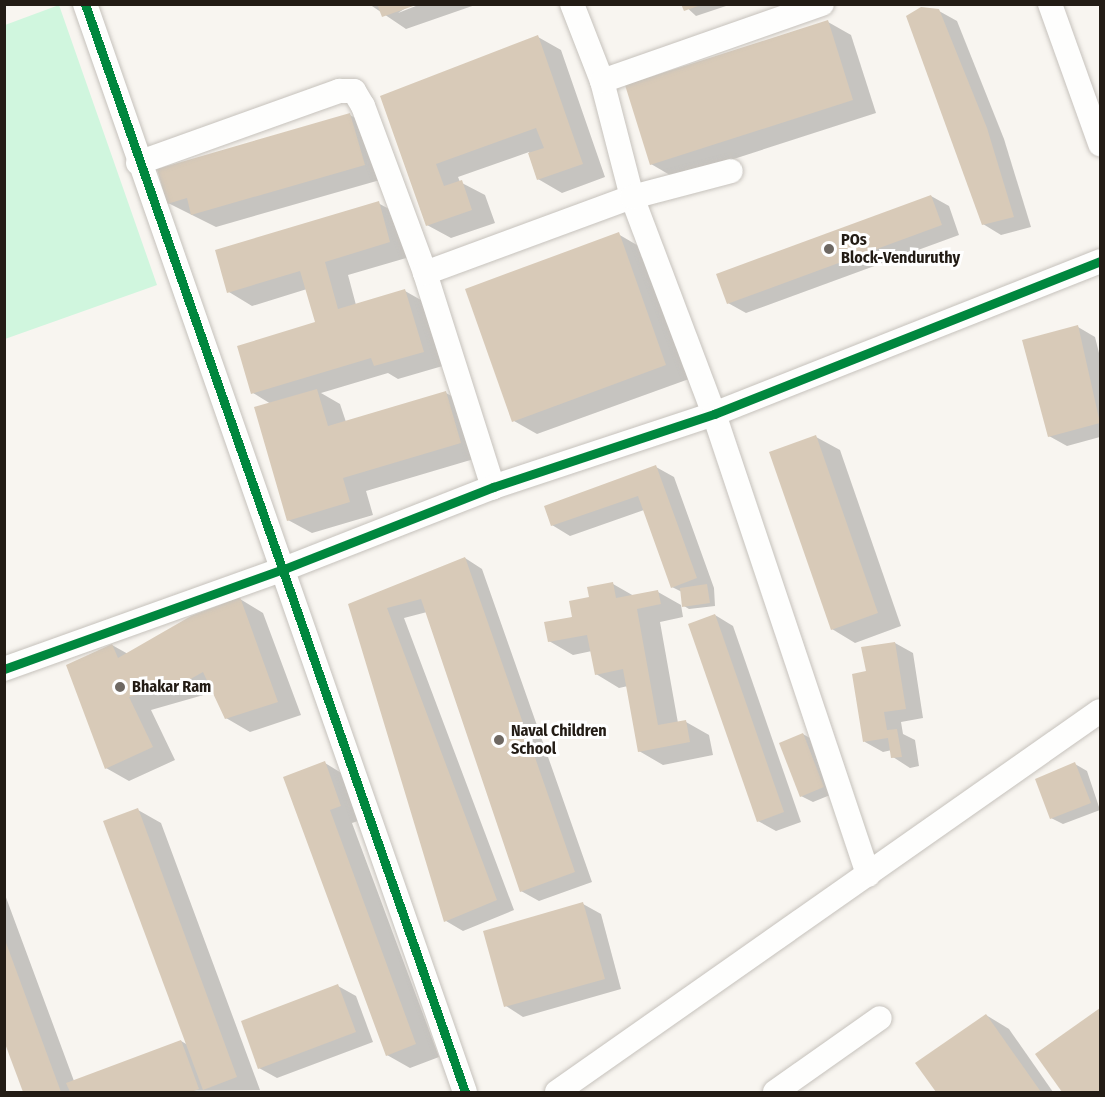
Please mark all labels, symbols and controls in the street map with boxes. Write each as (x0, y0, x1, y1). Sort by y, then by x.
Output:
place label: POs Block-Venduruthy (841, 230, 960, 268)
marker: POs Block-Venduruthy (822, 242, 836, 256)
place label: Bhakar Ram (132, 677, 211, 697)
marker: Bhakar Ram (113, 680, 127, 694)
place label: Naval Children School (511, 721, 607, 759)
marker: Naval Children School (492, 733, 506, 747)

